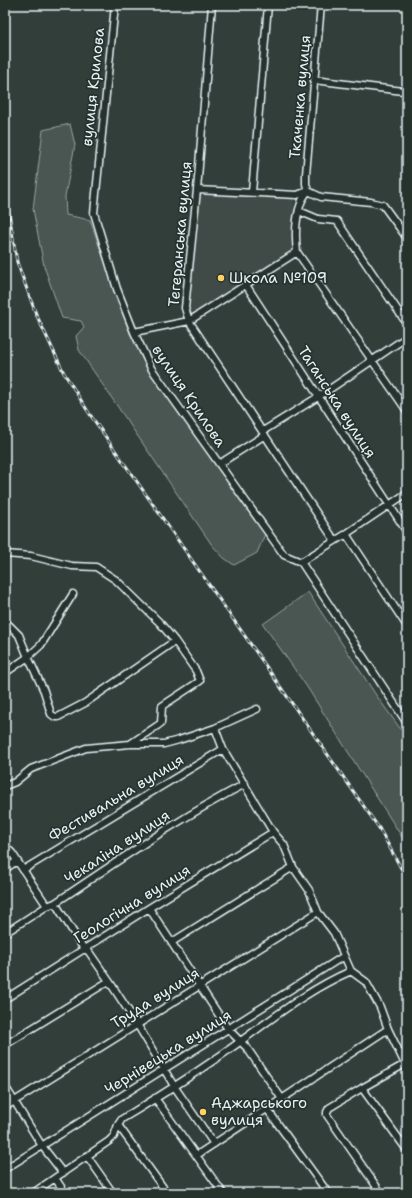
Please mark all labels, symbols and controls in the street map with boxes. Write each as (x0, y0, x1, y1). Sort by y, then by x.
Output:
street label: вулиця Крилова (77, 26, 109, 147)
street label: Ткаченка вулиця (285, 34, 315, 160)
street label: Тегеранська вулиця (164, 160, 196, 308)
place label: Школа №109 (229, 268, 327, 288)
marker: Школа №109 (216, 273, 226, 283)
street label: вулиця Крилова (147, 341, 231, 452)
street label: Таганська вулиця (293, 342, 381, 462)
street label: Фестивальна вулиця (45, 750, 187, 846)
street label: Чекаліна вулиця (60, 805, 174, 889)
street label: Геологічна вулиця (70, 860, 194, 948)
street label: Труда вулиця (107, 963, 203, 1033)
street label: Чернівецька вулиця (101, 1005, 235, 1099)
place label: Аджарського вулиця (211, 1093, 307, 1130)
marker: Аджарського вулиця (198, 1107, 208, 1117)

